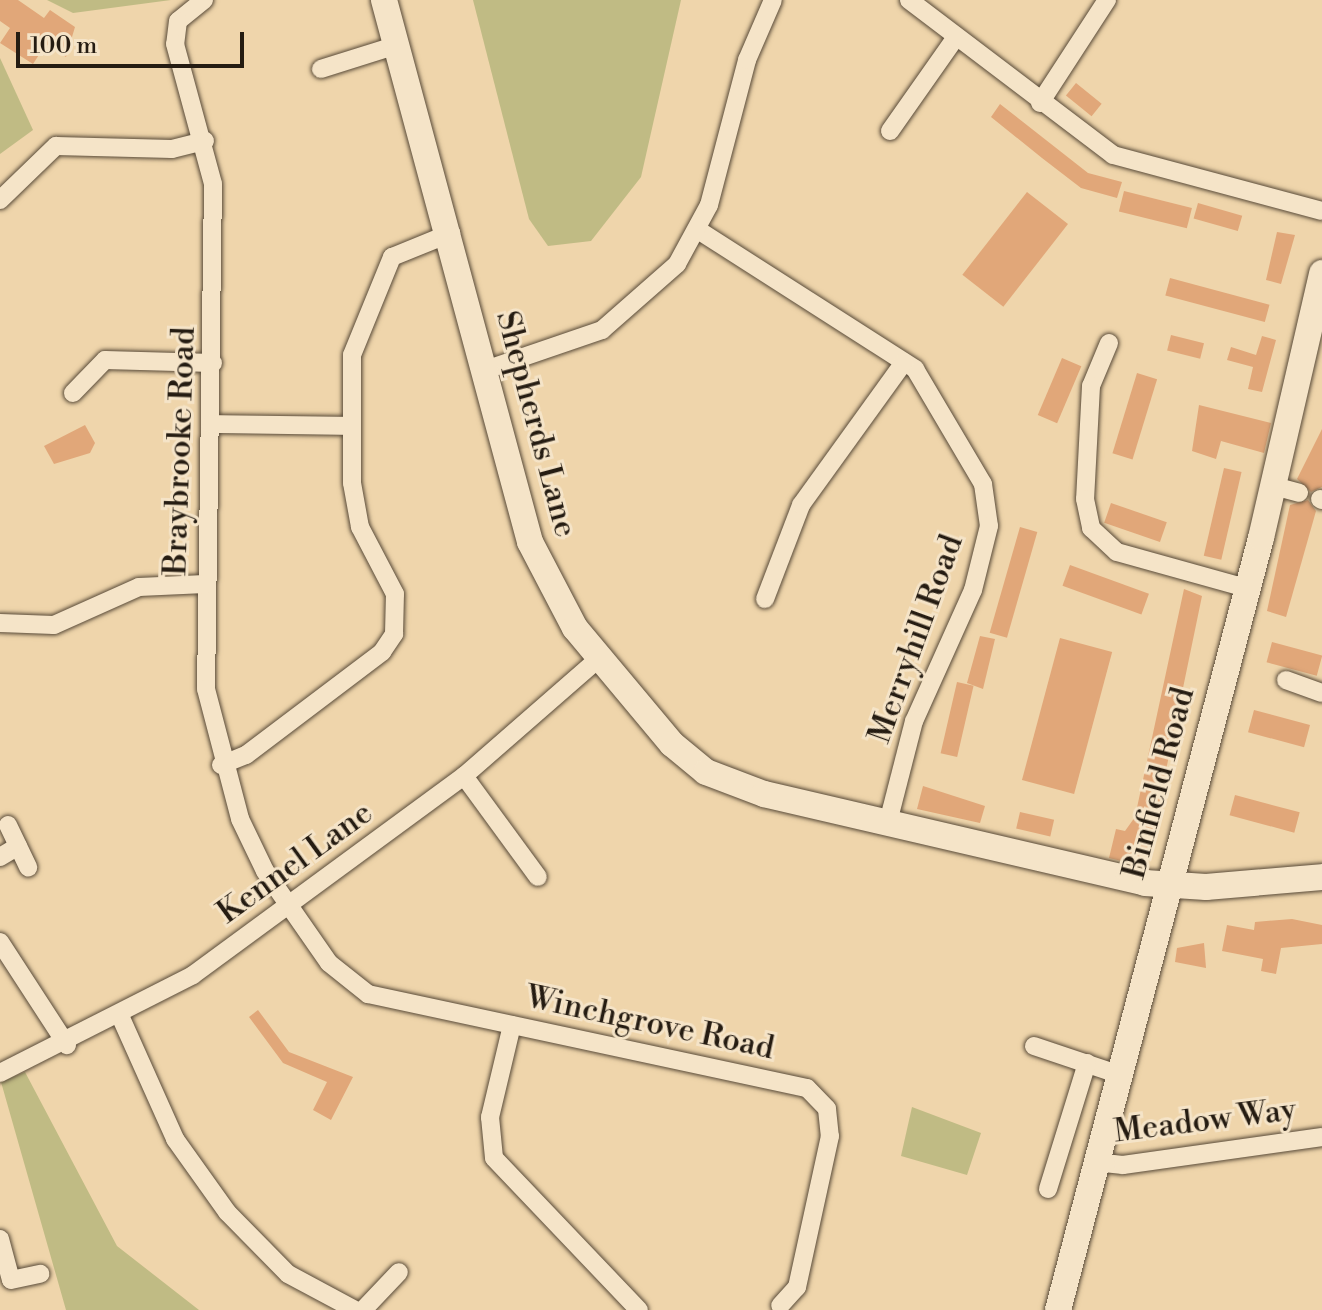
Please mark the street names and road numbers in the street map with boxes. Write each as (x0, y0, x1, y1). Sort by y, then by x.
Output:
street label: Shepherds Lane (487, 307, 585, 541)
street label: Braybrooke Road (156, 326, 204, 576)
street label: Merryhill Road (861, 530, 971, 748)
street label: Binfield Road (1115, 683, 1203, 883)
street label: Kennel Lane (210, 794, 380, 932)
street label: Winchgrove Road (522, 978, 778, 1068)
street label: Meadow Way (1112, 1091, 1298, 1151)

